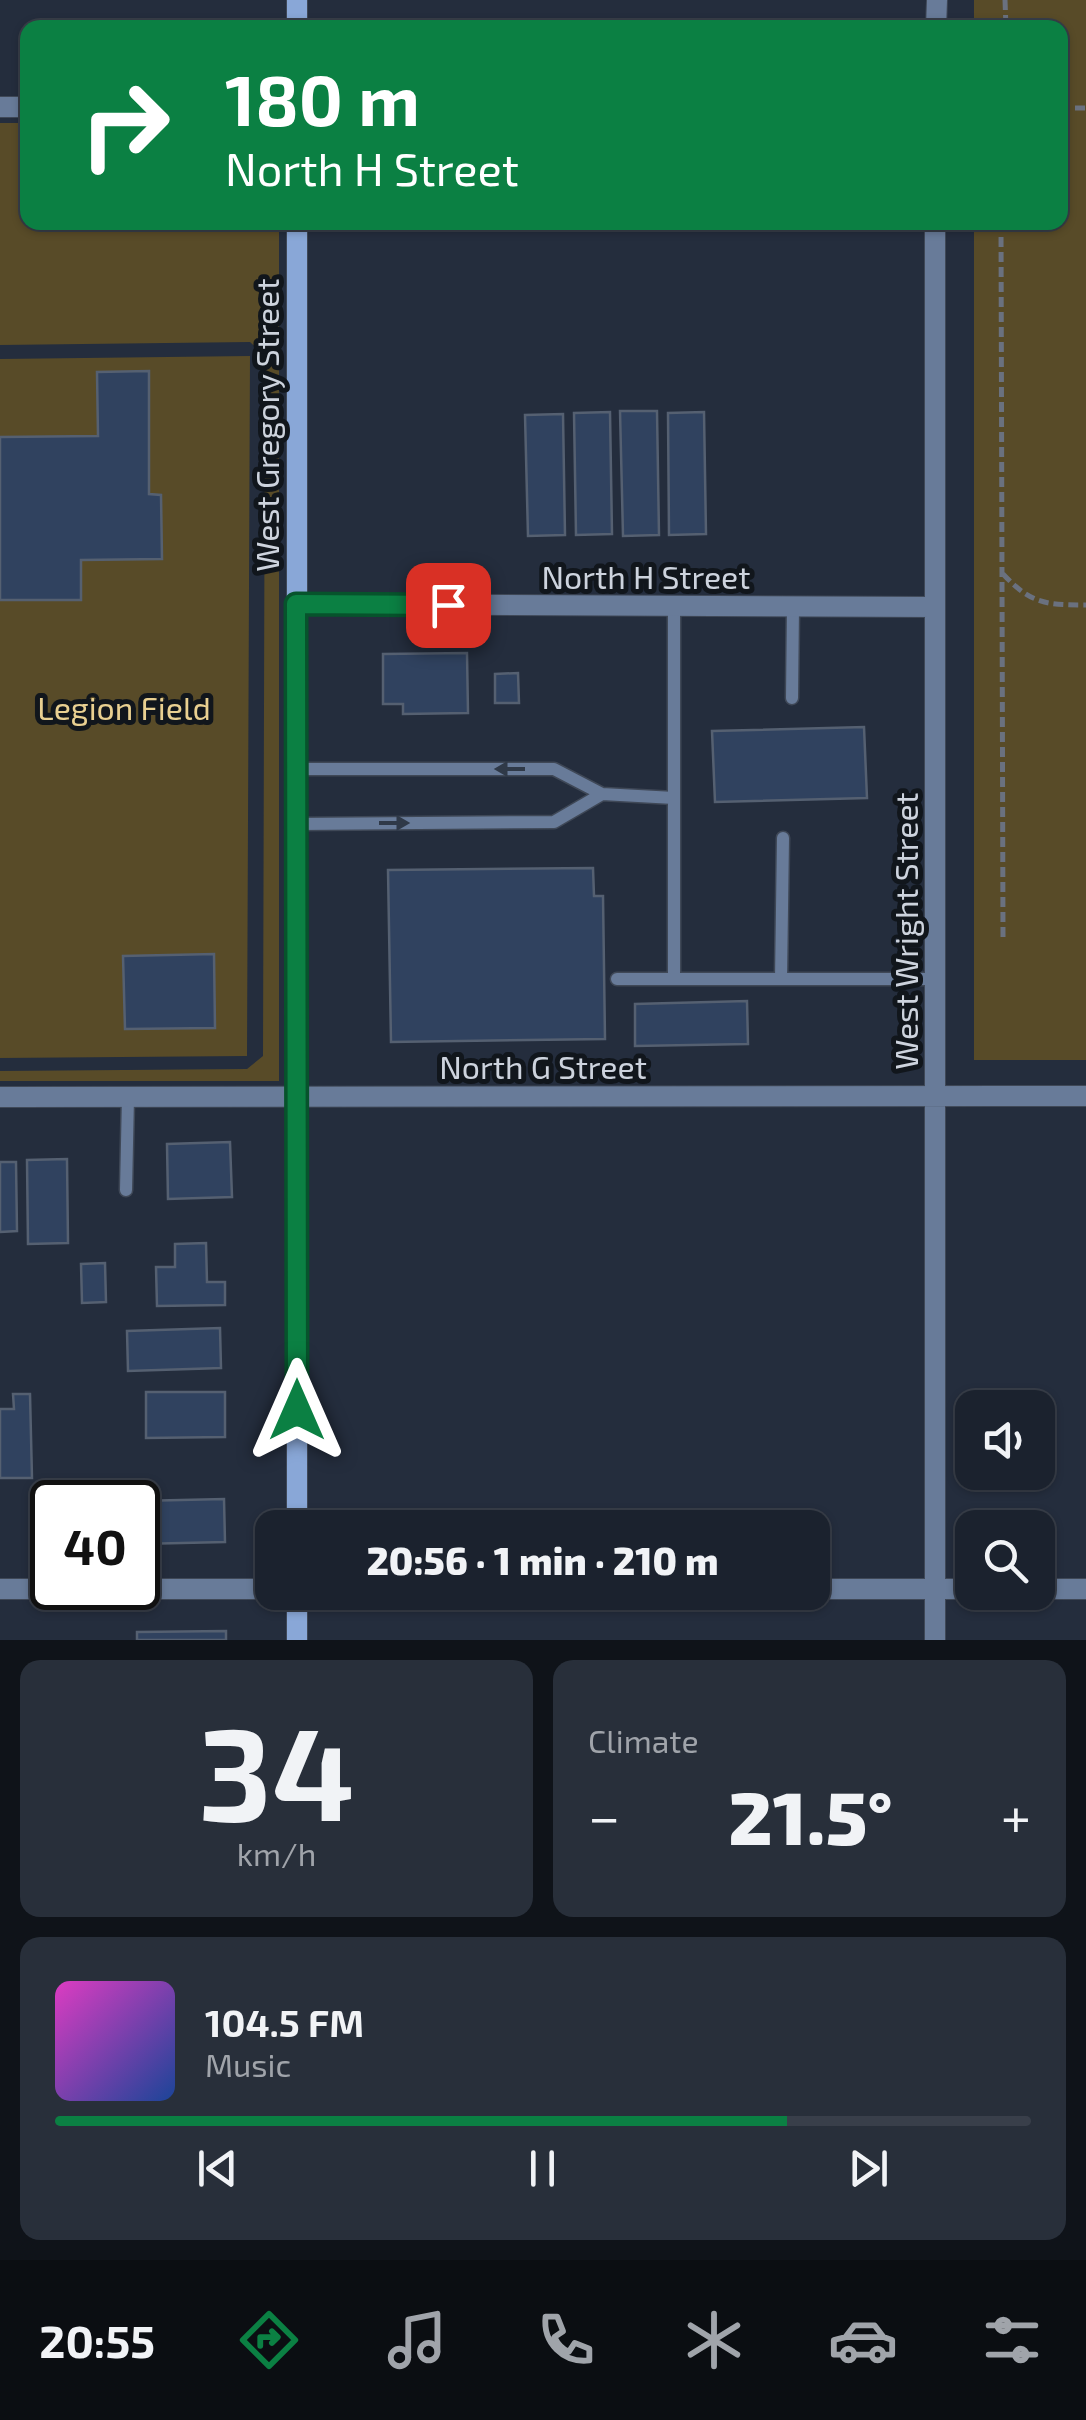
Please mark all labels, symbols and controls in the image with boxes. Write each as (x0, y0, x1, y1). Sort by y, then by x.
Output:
text: 180 m (225, 56, 420, 140)
icon: right (60, 60, 190, 190)
text: North H Street (225, 141, 519, 195)
street label: West Gregory Street (247, 278, 285, 572)
street label: North H Street (542, 557, 750, 595)
pin (406, 563, 491, 648)
icon: arrive (421, 578, 476, 633)
park label: Legion Field (37, 688, 211, 726)
one-way arrow (494, 761, 526, 777)
street label: West Wright Street (886, 792, 924, 1070)
one-way arrow (379, 815, 411, 831)
street label: North G Street (439, 1047, 647, 1085)
position arrow (245, 1358, 349, 1462)
map controls (955, 1390, 1055, 1610)
button: sound (955, 1390, 1055, 1490)
speed limit sign: 40 (30, 1480, 160, 1610)
button: search (955, 1510, 1055, 1610)
text: 20:56 · 1 min · 210 m (366, 1537, 719, 1583)
text: 34 (198, 1691, 355, 1847)
text: Climate (588, 1721, 699, 1759)
text: 21.5° (728, 1770, 893, 1860)
text: − (588, 1782, 620, 1848)
text: + (1001, 1782, 1031, 1848)
text: km/h (237, 1834, 316, 1872)
text: 104.5 FM (205, 1999, 364, 2045)
text: Music (205, 2045, 291, 2083)
icon: previous (190, 2141, 245, 2196)
icon: pause (515, 2141, 570, 2196)
icon: next (841, 2141, 896, 2196)
icon: directions (234, 2305, 304, 2375)
icon: music (382, 2305, 452, 2375)
icon: phone (531, 2305, 601, 2375)
icon: climate (679, 2305, 749, 2375)
icon: car (828, 2305, 898, 2375)
icon: filters (977, 2305, 1047, 2375)
text: 20:55 (39, 2313, 155, 2367)

